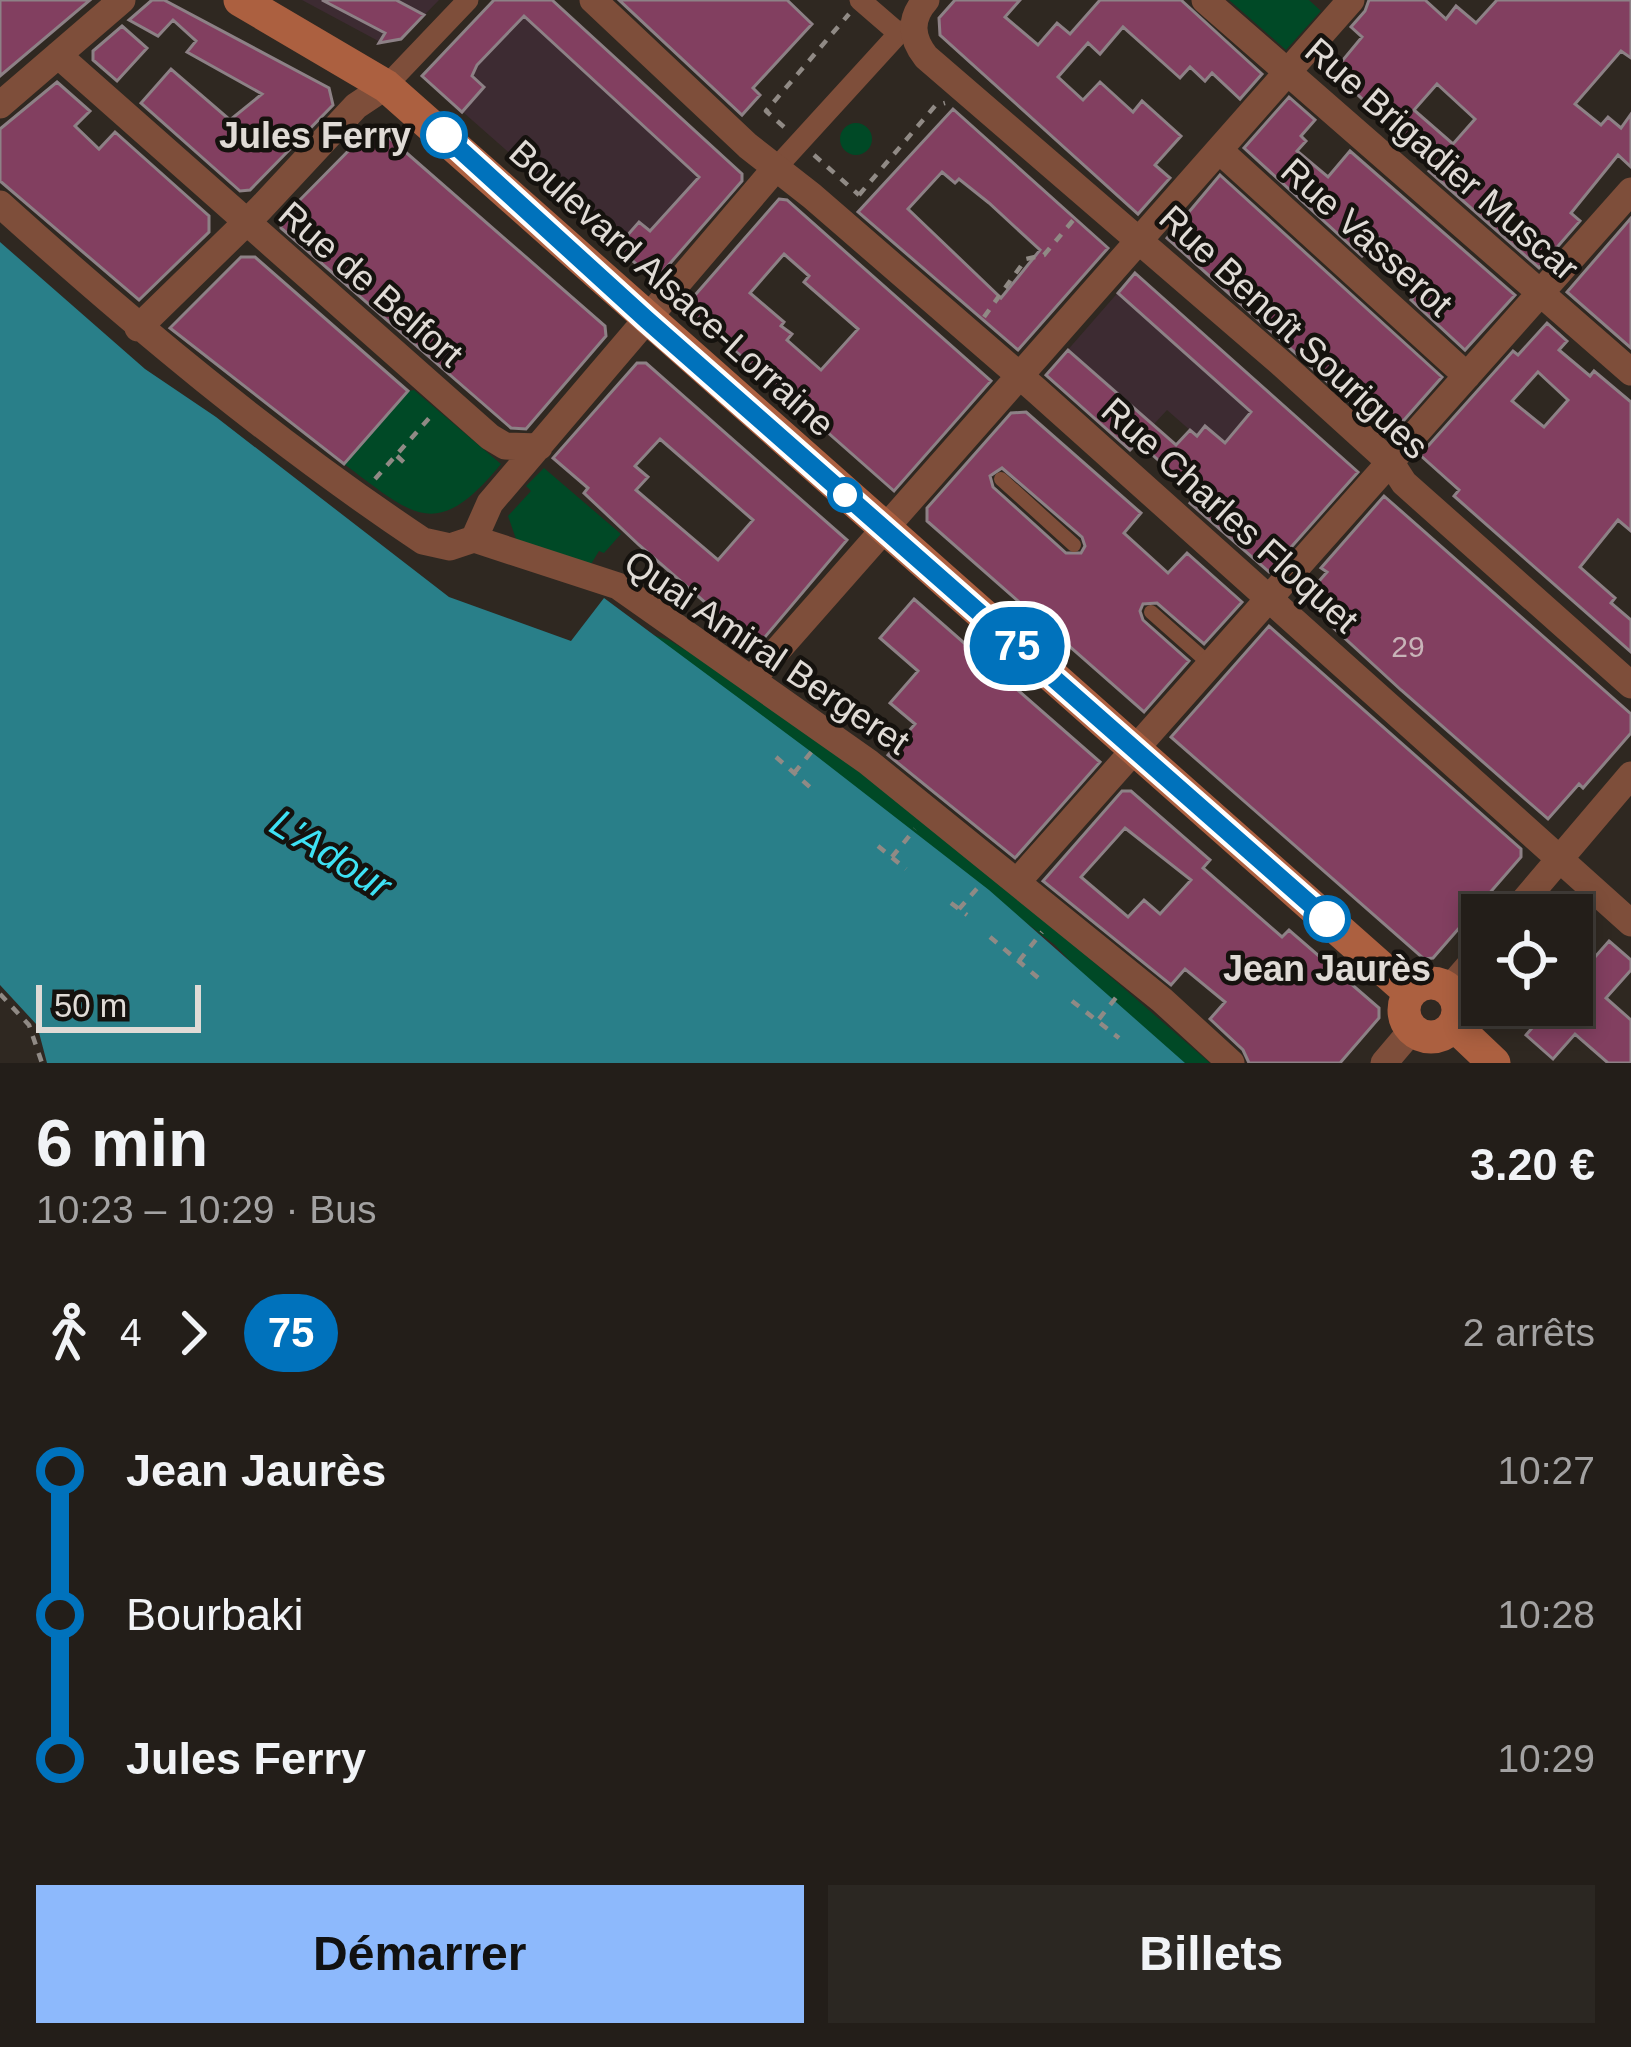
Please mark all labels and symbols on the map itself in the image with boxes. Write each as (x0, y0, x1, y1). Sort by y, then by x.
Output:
street label: Rue Brigadier Muscar (1297, 29, 1587, 289)
marker: Jules Ferry (422, 113, 466, 157)
place label: Jules Ferry (219, 115, 411, 156)
street label: Boulevard Alsace-Lorraine (501, 131, 843, 445)
street label: Rue Vasserot (1273, 150, 1461, 324)
street label: Rue de Belfort (271, 193, 471, 375)
street label: Rue Benoît Sourigues (1151, 197, 1437, 467)
street label: Rue Charles Floquet (1094, 389, 1366, 641)
unlabelled marker (829, 479, 861, 511)
street label: Quai Amiral Bergeret (617, 542, 917, 762)
line badge: 75 (963, 607, 1071, 685)
house number: 29 (1391, 630, 1425, 663)
water label: L'Adour (263, 800, 401, 909)
marker: Jean Jaurès (1305, 897, 1349, 941)
place label: Jean Jaurès (1223, 948, 1431, 989)
scale bar (36, 979, 201, 1032)

